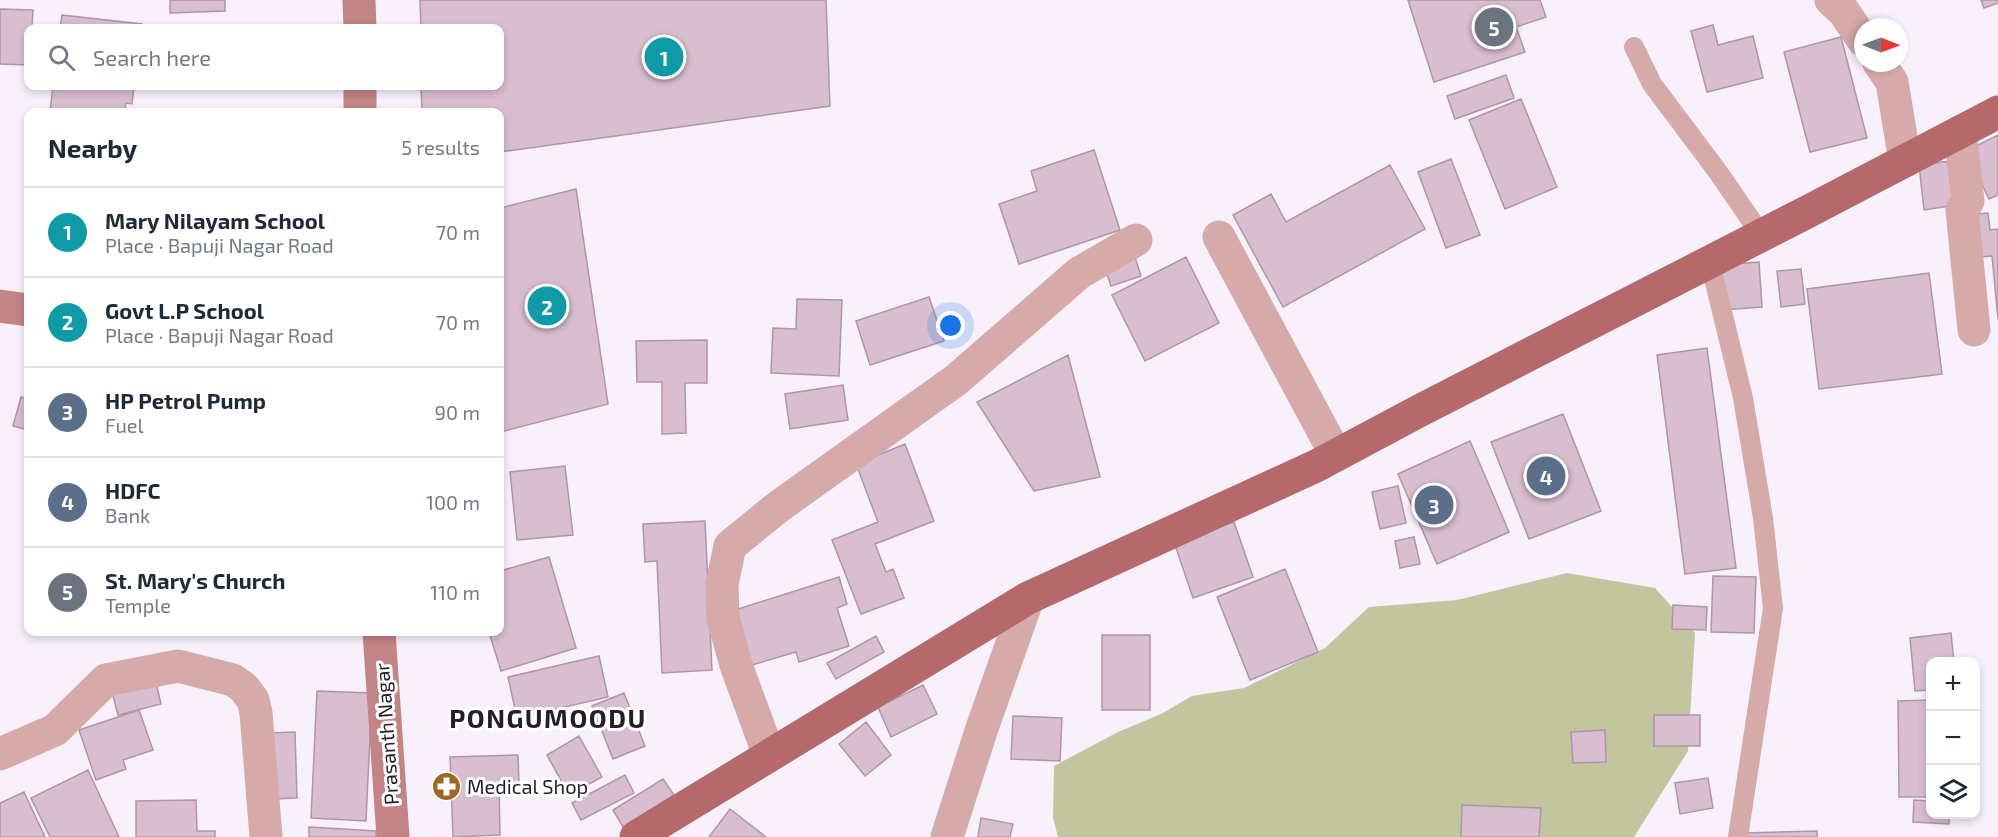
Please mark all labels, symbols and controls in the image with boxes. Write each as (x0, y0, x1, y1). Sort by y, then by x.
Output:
pin: 5 (1474, 4, 1514, 50)
north arrow (1854, 18, 1908, 72)
search box (24, 24, 504, 90)
pin: 1 (644, 34, 684, 80)
icon: search (45, 41, 78, 74)
text: Search here (93, 44, 211, 70)
text: Nearby (48, 132, 137, 163)
text: 5 results (401, 135, 480, 159)
text: Mary Nilayam School (105, 207, 325, 233)
text: 1 (63, 220, 72, 244)
text: 70 m (436, 220, 480, 244)
text: Place · Bapuji Nagar Road (105, 233, 334, 257)
pin: 2 (528, 284, 566, 328)
text: Govt L.P School (105, 297, 264, 323)
text: 2 (62, 310, 73, 334)
text: 70 m (436, 310, 480, 334)
your location (936, 311, 965, 340)
text: Place · Bapuji Nagar Road (105, 323, 334, 347)
text: HP Petrol Pump (105, 387, 266, 413)
text: 3 (62, 400, 73, 424)
text: 90 m (435, 400, 480, 424)
text: Fuel (105, 413, 144, 437)
pin: 4 (1526, 454, 1566, 498)
text: HDFC (105, 477, 160, 503)
pin: 3 (1414, 482, 1454, 528)
text: 4 (61, 490, 74, 514)
text: 100 m (426, 490, 480, 514)
text: Bank (105, 503, 150, 527)
text: St. Mary's Church (105, 567, 285, 593)
text: 5 (62, 580, 73, 604)
text: 110 m (430, 580, 480, 604)
text: Temple (105, 593, 171, 617)
map controls (1926, 657, 1980, 819)
button: + (1926, 657, 1980, 711)
street label: Prasanth Nagar (369, 662, 403, 806)
district label: PONGUMOODU (449, 702, 647, 733)
button: − (1926, 711, 1980, 765)
button: layers (1926, 765, 1980, 819)
pharmacy icon: Medical Shop (430, 770, 462, 802)
place label: Medical Shop (467, 774, 588, 798)

